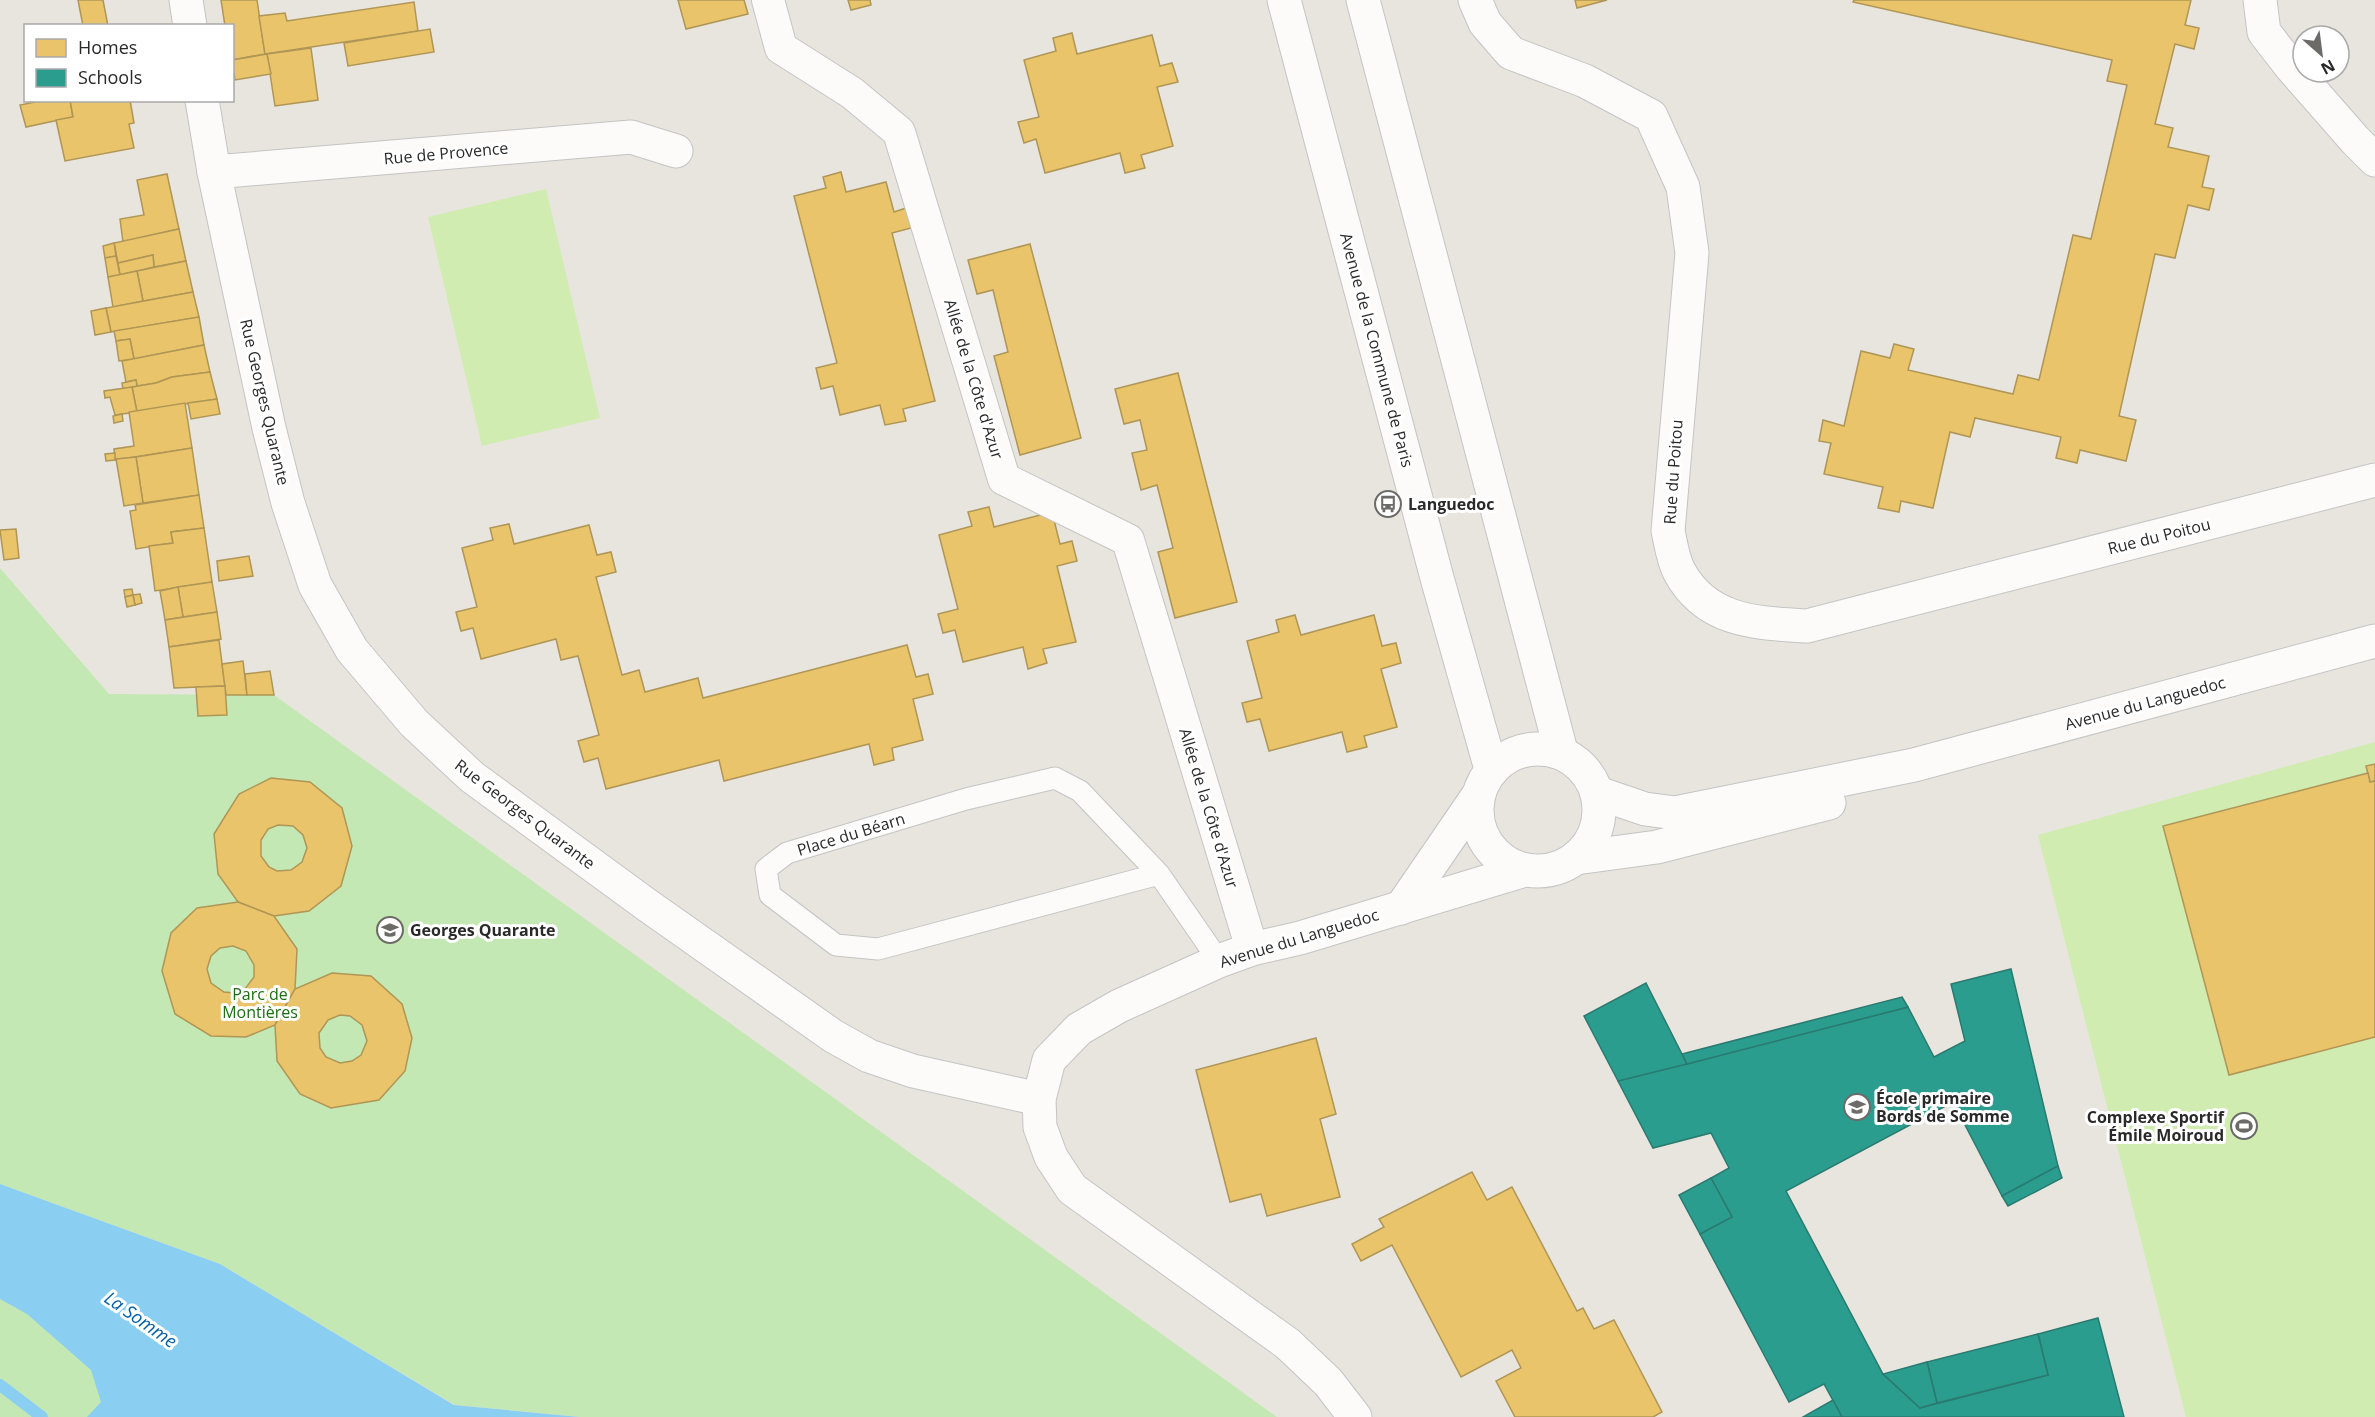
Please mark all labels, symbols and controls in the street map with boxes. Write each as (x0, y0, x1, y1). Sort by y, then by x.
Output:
legend (24, 24, 234, 102)
north arrow (2291, 24, 2351, 84)
text: Homes (78, 35, 137, 59)
text: N (2317, 54, 2339, 80)
text: Schools (78, 65, 142, 89)
street label: Rue de Provence (383, 137, 509, 169)
street label: Avenue de la Commune de Paris (1335, 230, 1419, 470)
street label: Allée de la Côte d'Azur (939, 296, 1009, 462)
street label: Rue Georges Quarante (235, 317, 295, 487)
street label: Rue du Poitou (1658, 419, 1688, 525)
bus stop icon: Languedoc (1373, 489, 1403, 519)
place label: Languedoc (1408, 493, 1494, 515)
street label: Rue du Poitou (2105, 513, 2213, 559)
street label: Avenue du Languedoc (2062, 671, 2228, 735)
street label: Allée de la Côte d'Azur (1174, 725, 1244, 891)
street label: Rue Georges Quarante (450, 754, 600, 874)
street label: Place du Béarn (794, 807, 908, 861)
street label: Avenue du Languedoc (1217, 903, 1382, 973)
school or university icon: Georges Quarante (375, 915, 405, 945)
place label: Georges Quarante (410, 919, 556, 941)
park label: Parc de Montières (222, 983, 298, 1023)
place label: École primaire Bords de Somme (1876, 1087, 2009, 1127)
school or university icon: École primaire Bords de Somme (1842, 1092, 1872, 1122)
place label: Complexe Sportif Émile Moiroud (2087, 1106, 2225, 1146)
sports icon: Complexe Sportif Émile Moiroud (2229, 1111, 2259, 1141)
water label: La Somme (100, 1285, 182, 1353)

